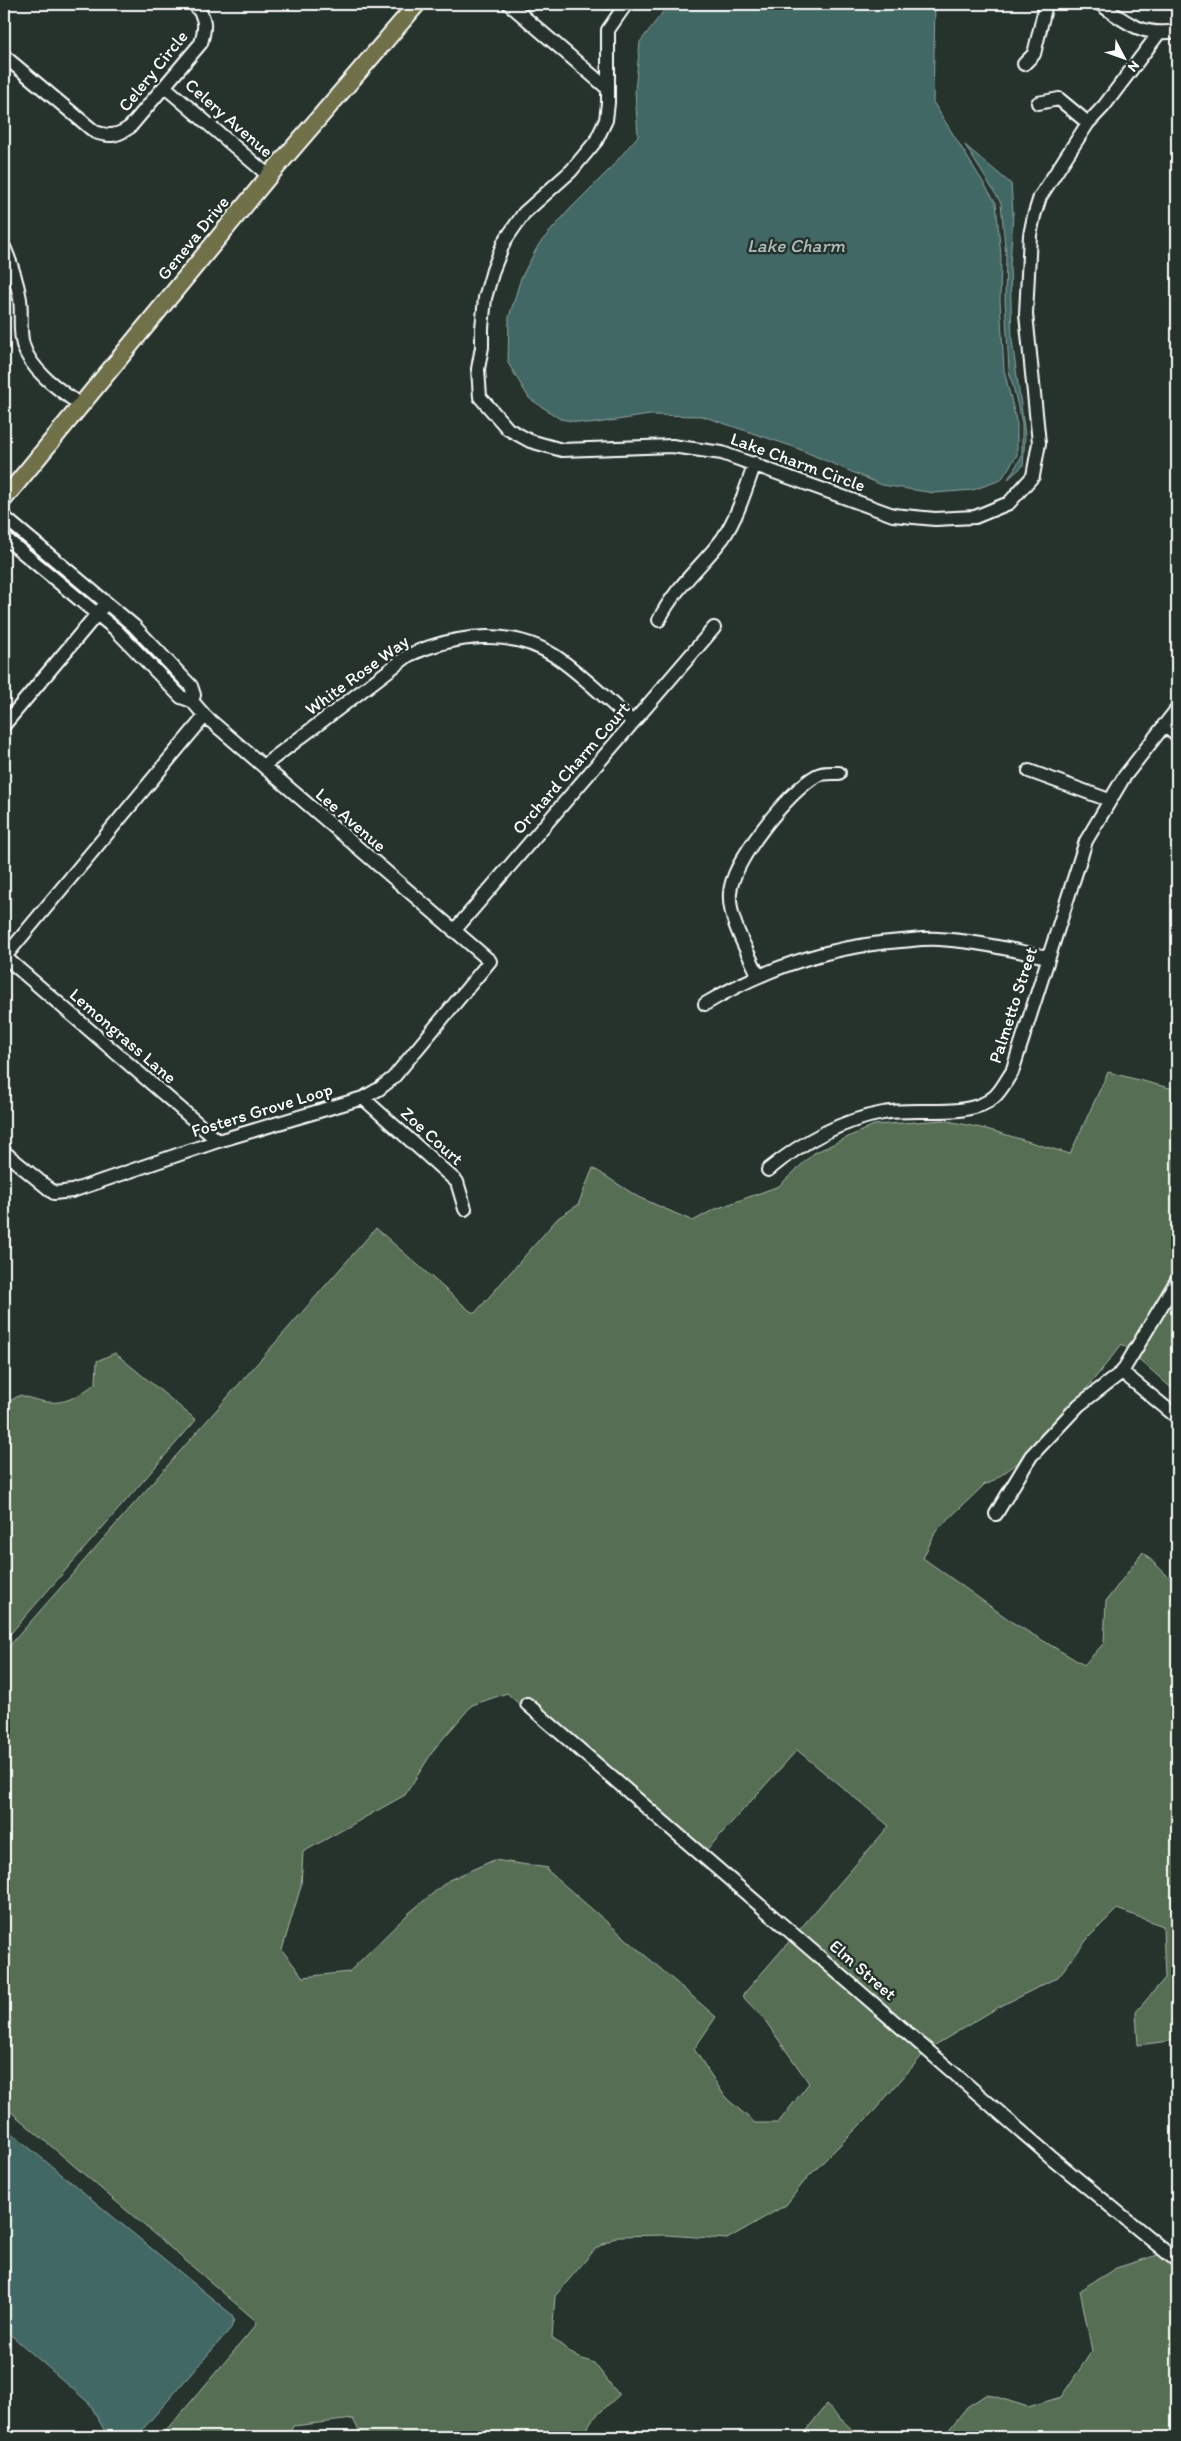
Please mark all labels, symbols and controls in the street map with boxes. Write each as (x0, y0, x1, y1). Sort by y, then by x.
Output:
street label: Celery Circle (114, 26, 192, 116)
north arrow (1098, 32, 1148, 82)
text: N (1124, 57, 1143, 75)
street label: Celery Avenue (180, 74, 278, 162)
street label: Geneva Drive (152, 191, 234, 285)
water label: Lake Charm (747, 234, 845, 257)
street label: Lake Charm Circle (728, 427, 868, 497)
street label: White Rose Way (301, 630, 414, 720)
street label: Orchard Charm Court (507, 697, 635, 839)
street label: Lee Avenue (311, 783, 391, 857)
street label: Palmetto Street (984, 944, 1042, 1066)
street label: Lemongrass Lane (65, 984, 181, 1088)
street label: Fosters Grove Loop (189, 1078, 335, 1142)
street label: Zoe Court (396, 1102, 468, 1170)
street label: Elm Street (825, 1935, 901, 2005)

